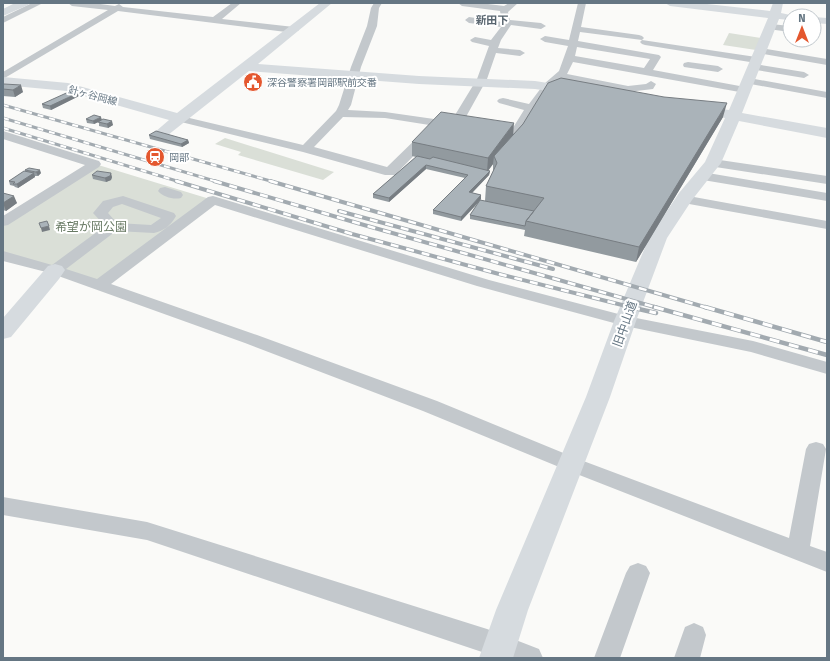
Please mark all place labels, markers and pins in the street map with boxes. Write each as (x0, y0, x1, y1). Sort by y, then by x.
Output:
public building icon: 深谷警察署岡部駅前交番 (242, 71, 264, 93)
place label: 深谷警察署岡部駅前交番 (267, 77, 377, 89)
station icon: 岡部 (144, 146, 166, 168)
place label: 岡部 (169, 152, 189, 164)

